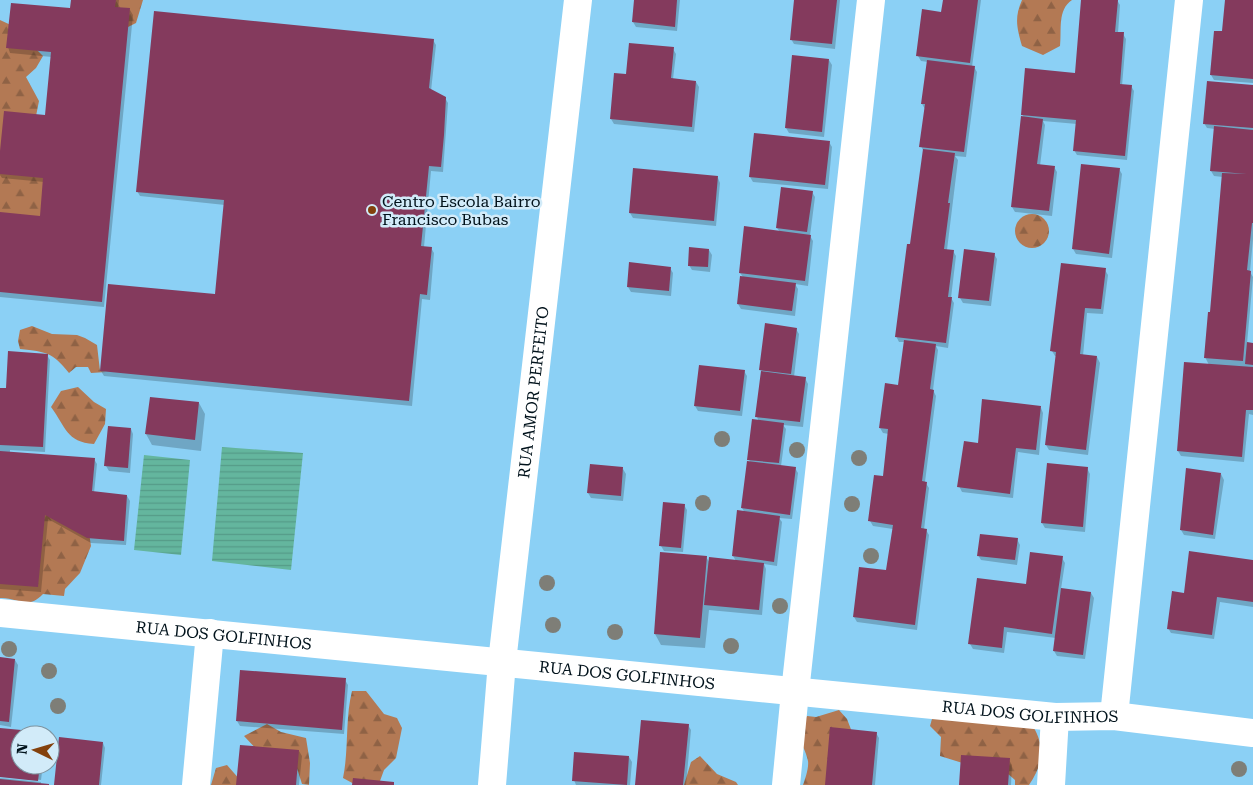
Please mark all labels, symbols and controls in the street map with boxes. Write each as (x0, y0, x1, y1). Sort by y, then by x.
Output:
place label: Centro Escola Bairro Francisco Bubas (382, 192, 541, 229)
marker: Centro Escola Bairro Francisco Bubas (366, 204, 378, 216)
street label: RUA AMOR PERFEITO (514, 305, 552, 479)
street label: RUA DOS GOLFINHOS (135, 617, 313, 653)
street label: RUA DOS GOLFINHOS (538, 657, 716, 693)
street label: RUA DOS GOLFINHOS (941, 696, 1118, 727)
north arrow (10, 725, 60, 775)
text: N (14, 743, 31, 755)

